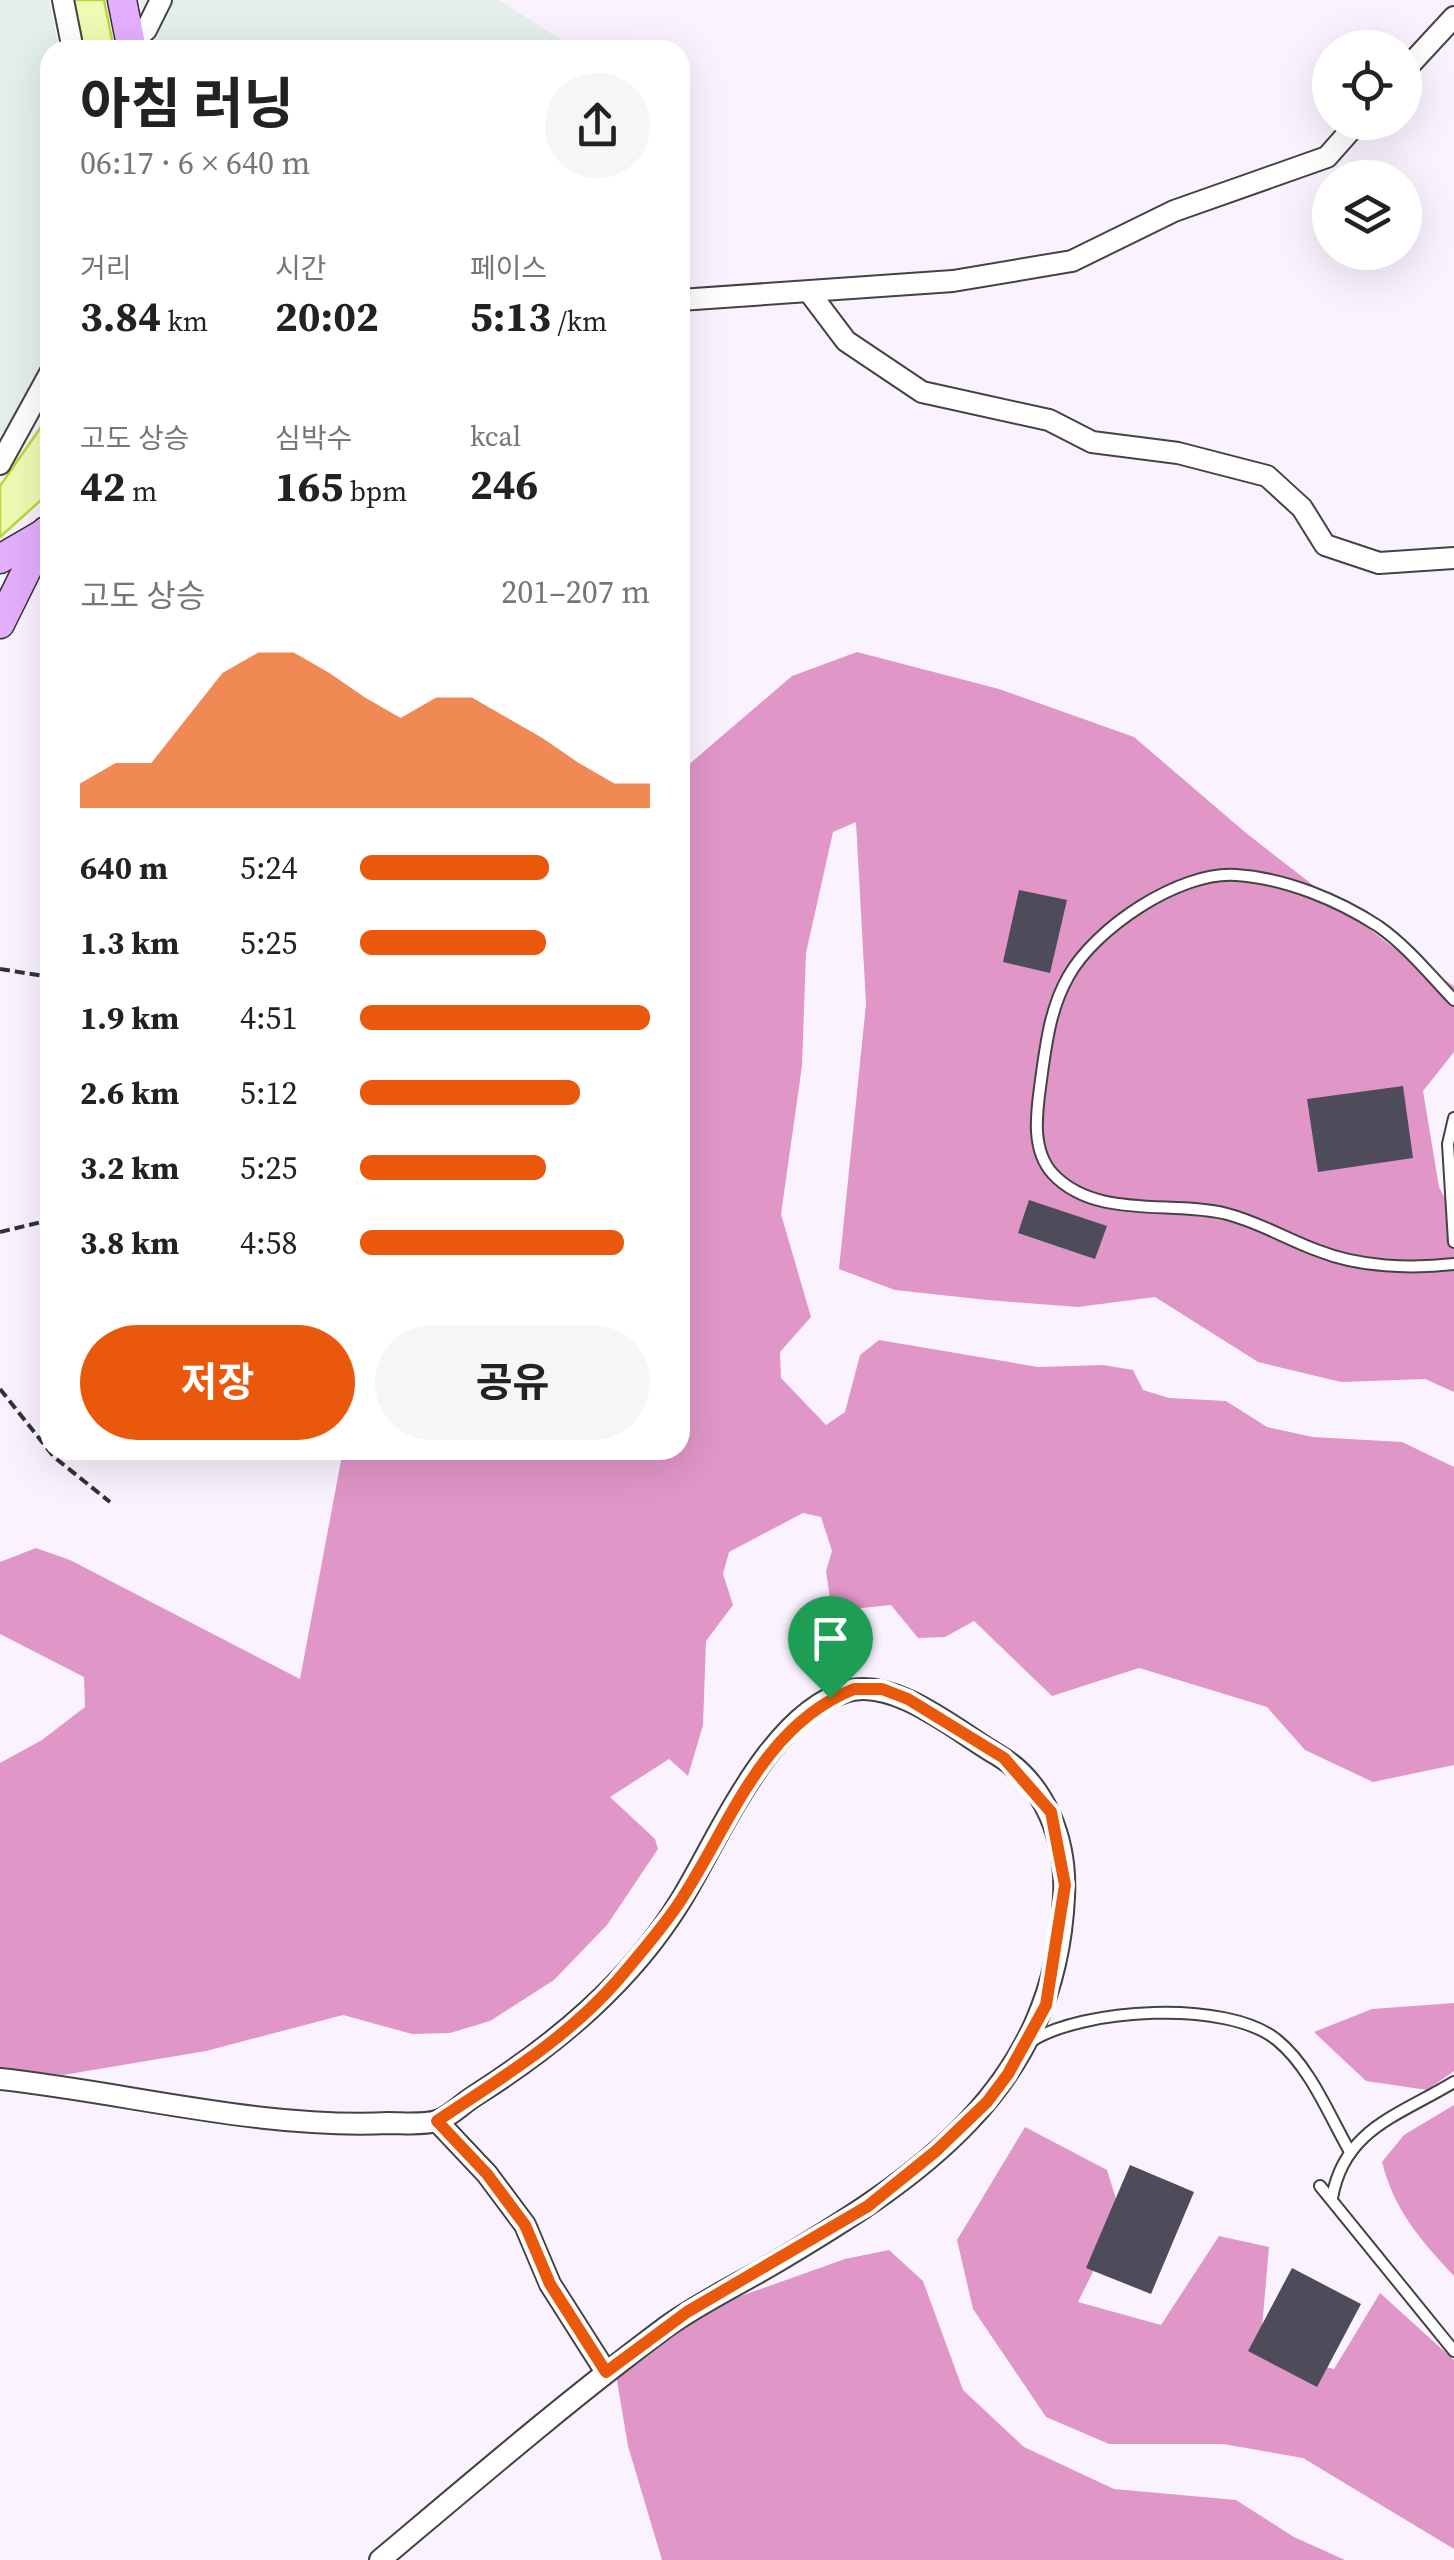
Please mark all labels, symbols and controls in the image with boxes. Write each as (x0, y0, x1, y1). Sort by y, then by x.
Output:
map controls (1312, 30, 1422, 270)
button: locate (1312, 30, 1422, 140)
text: 아침 러닝 (80, 66, 294, 141)
button: share (545, 73, 650, 178)
text: 06:17 · 6 × 640 m (80, 141, 310, 185)
button: layers (1312, 160, 1422, 270)
text: 거리 (80, 249, 132, 287)
text: 시간 (275, 249, 327, 287)
text: 페이스 (470, 249, 547, 287)
text: 3.84 (80, 287, 161, 345)
text: 20:02 (275, 287, 379, 345)
text: 5:13 (470, 287, 551, 345)
text: km (161, 302, 208, 340)
text: /km (551, 302, 607, 340)
text: kcal (470, 417, 521, 455)
text: 고도 상승 (80, 419, 190, 457)
text: 심박수 (275, 419, 352, 457)
text: 246 (470, 455, 538, 513)
text: 42 (80, 457, 126, 515)
text: 165 (275, 457, 343, 515)
text: m (126, 472, 157, 510)
text: bpm (343, 472, 407, 510)
text: 201–207 m (501, 570, 650, 614)
text: 고도 상승 (80, 574, 205, 618)
text: 640 m (80, 846, 168, 890)
text: 5:24 (240, 846, 298, 890)
text: 1.3 km (80, 921, 179, 965)
text: 5:25 (240, 921, 298, 965)
text: 1.9 km (80, 996, 179, 1040)
text: 4:51 (240, 996, 298, 1040)
text: 2.6 km (80, 1071, 179, 1115)
text: 5:12 (240, 1071, 298, 1115)
text: 3.2 km (80, 1146, 179, 1190)
text: 5:25 (240, 1146, 298, 1190)
text: 3.8 km (80, 1221, 179, 1265)
text: 4:58 (240, 1221, 298, 1265)
button: 저장 (80, 1325, 355, 1440)
button: 공유 (375, 1325, 650, 1440)
pin (788, 1596, 873, 1699)
icon: arrive (803, 1611, 858, 1666)

